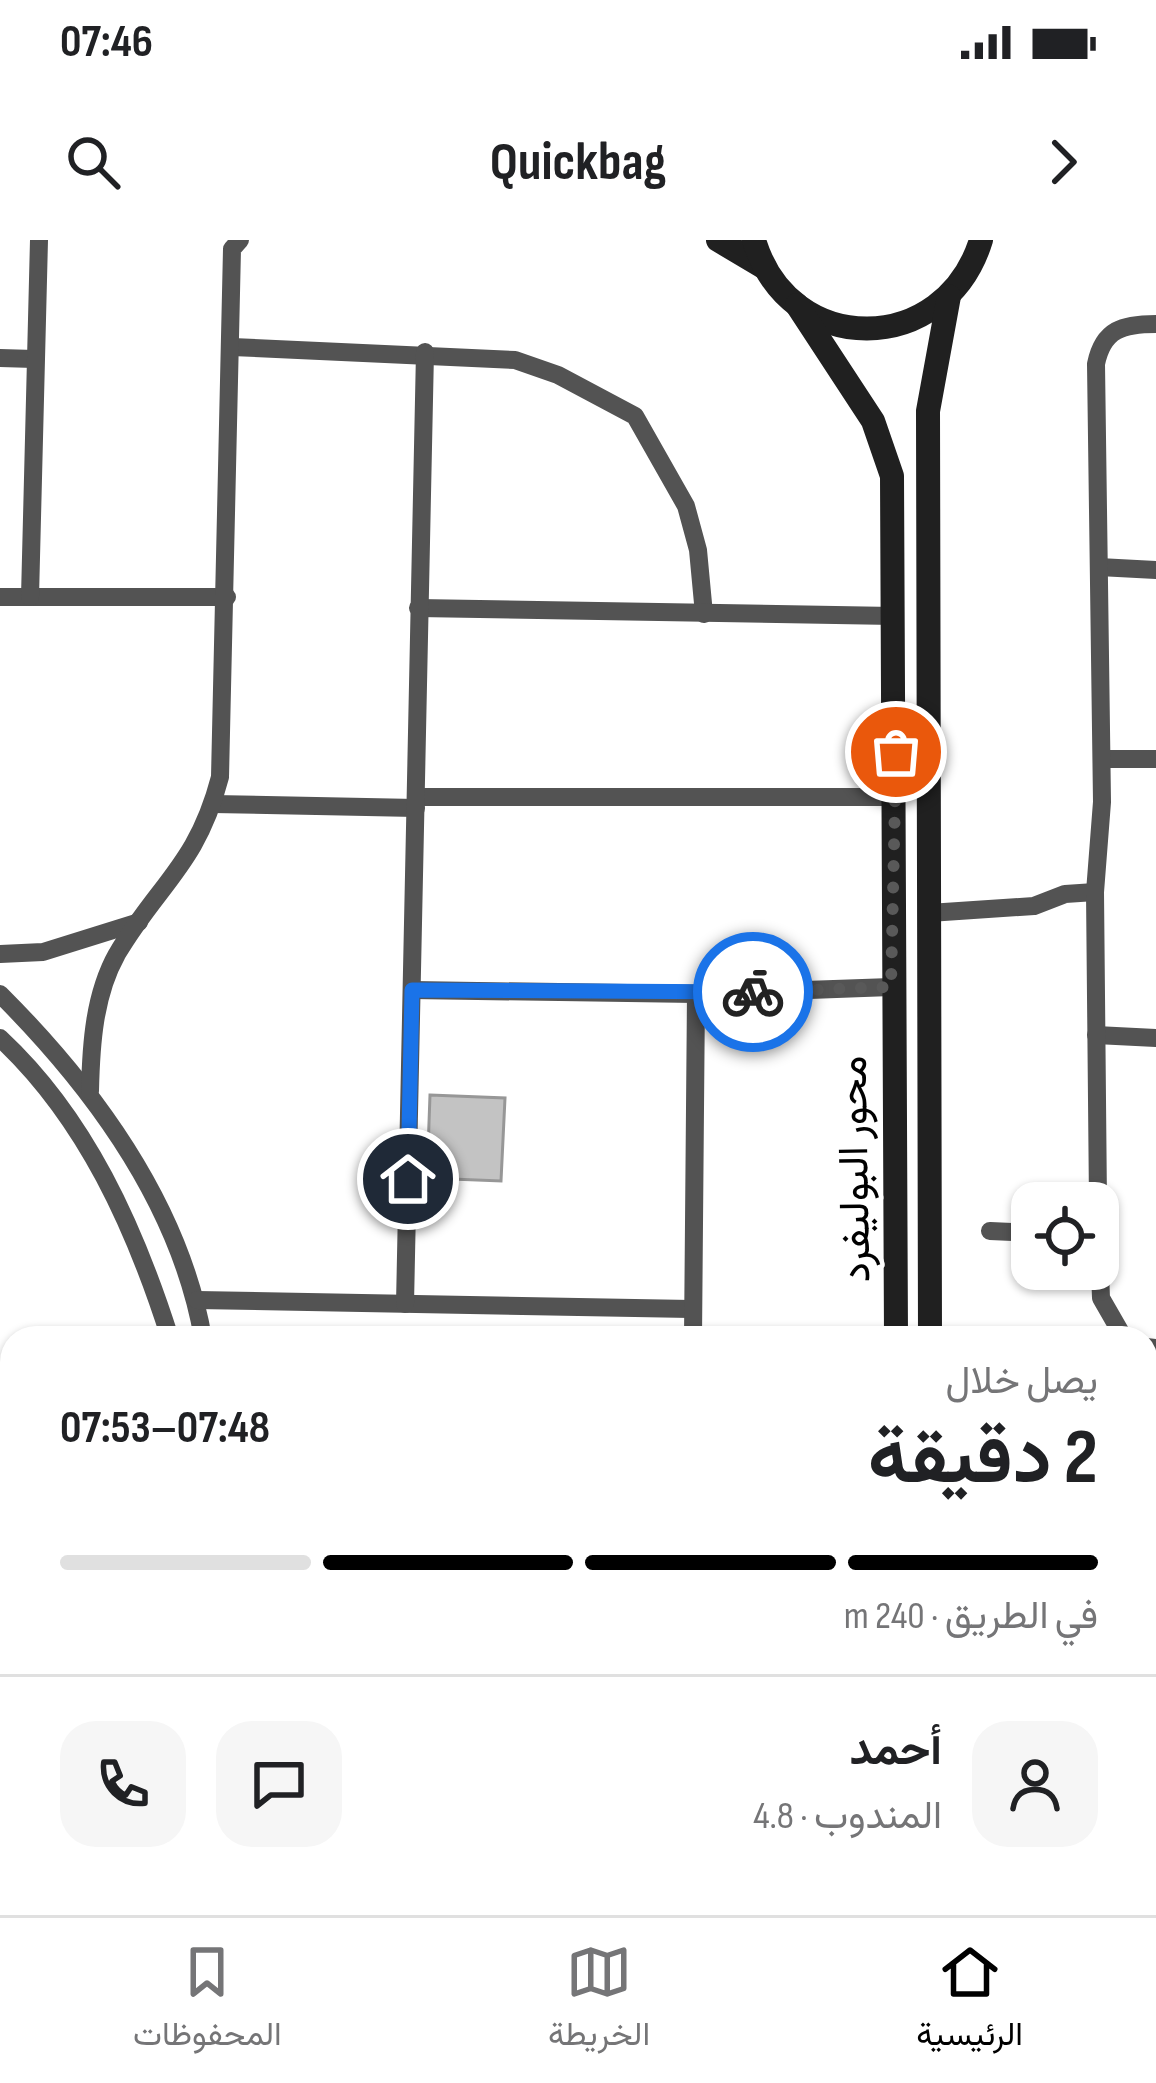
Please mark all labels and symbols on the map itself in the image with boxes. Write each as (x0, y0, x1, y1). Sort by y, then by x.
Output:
pin (845, 701, 947, 803)
courier (693, 932, 813, 1052)
street label: محور البوليفرد (828, 1055, 882, 1283)
pin (357, 1128, 459, 1230)

